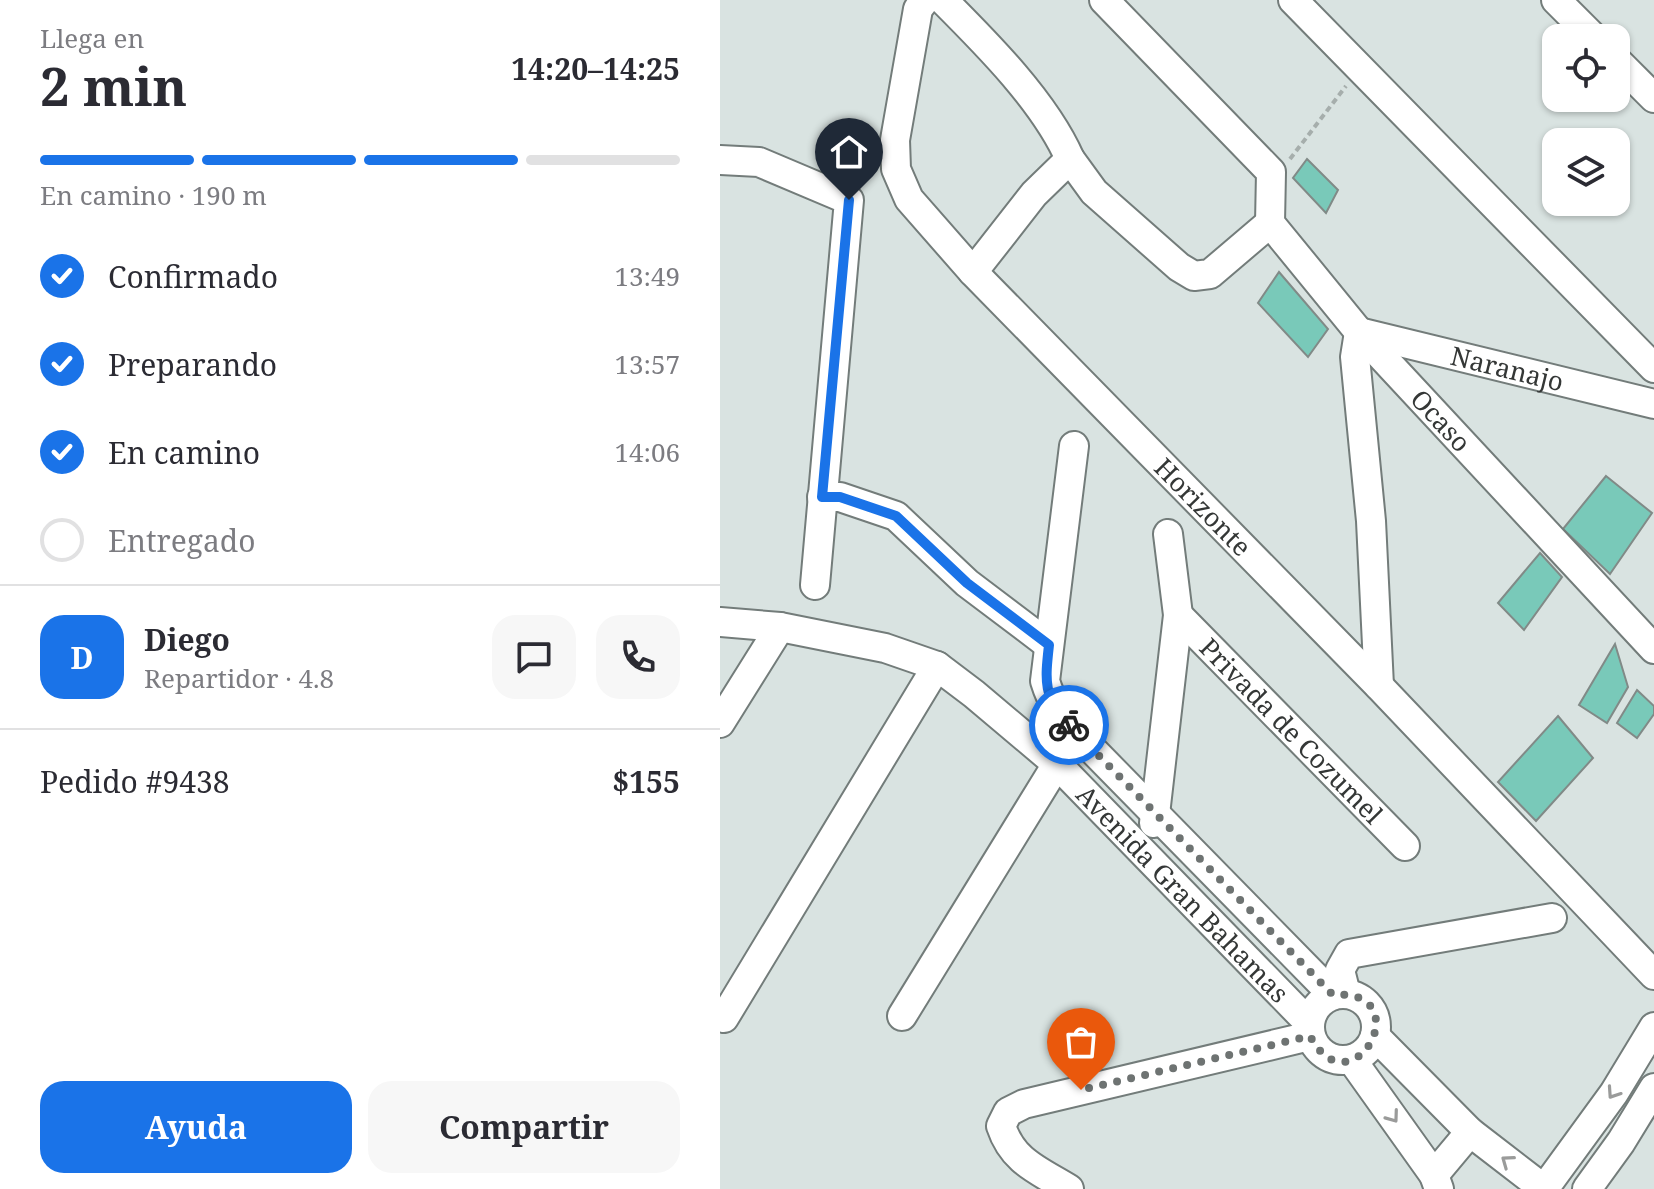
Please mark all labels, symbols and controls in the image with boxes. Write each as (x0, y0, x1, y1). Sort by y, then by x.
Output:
text: Llega en (40, 20, 144, 56)
map controls (1542, 24, 1630, 216)
button: locate (1542, 24, 1630, 112)
text: 14:20–14:25 (511, 48, 680, 89)
text: 2 min (40, 50, 187, 121)
pin (815, 118, 883, 200)
button: layers (1542, 128, 1630, 216)
icon: home (827, 130, 871, 174)
text: En camino · 190 m (40, 177, 267, 213)
icon: check (40, 254, 84, 298)
text: Confirmado (108, 256, 278, 297)
text: 13:49 (614, 258, 680, 294)
street label: Naranajo (1447, 337, 1568, 399)
icon: check (40, 342, 84, 386)
text: Preparando (108, 344, 277, 385)
text: 13:57 (614, 346, 680, 382)
street label: Ocaso (1403, 381, 1479, 459)
icon: check (40, 430, 84, 474)
text: En camino (108, 432, 260, 473)
text: 14:06 (614, 434, 680, 470)
street label: Horizonte (1147, 450, 1260, 564)
text: Entregado (108, 520, 256, 561)
button: chat (492, 615, 576, 699)
button: phone (596, 615, 680, 699)
text: Diego (144, 619, 230, 660)
street label: Privada de Cozumel (1192, 630, 1391, 831)
text: D (70, 637, 94, 678)
text: Repartidor · 4.8 (144, 660, 334, 696)
courier (1029, 685, 1109, 765)
icon: bike (1047, 703, 1091, 747)
text: Pedido #9438 (40, 761, 230, 802)
text: $155 (612, 761, 680, 802)
street label: Avenida Gran Bahamas (1069, 777, 1297, 1010)
pin (1047, 1008, 1115, 1090)
icon: bag (1059, 1020, 1103, 1064)
button: Ayuda (40, 1081, 352, 1173)
button: Compartir (368, 1081, 680, 1173)
one-way arrow (1608, 1085, 1623, 1099)
one-way arrow (1383, 1109, 1398, 1123)
one-way arrow (1501, 1156, 1516, 1171)

